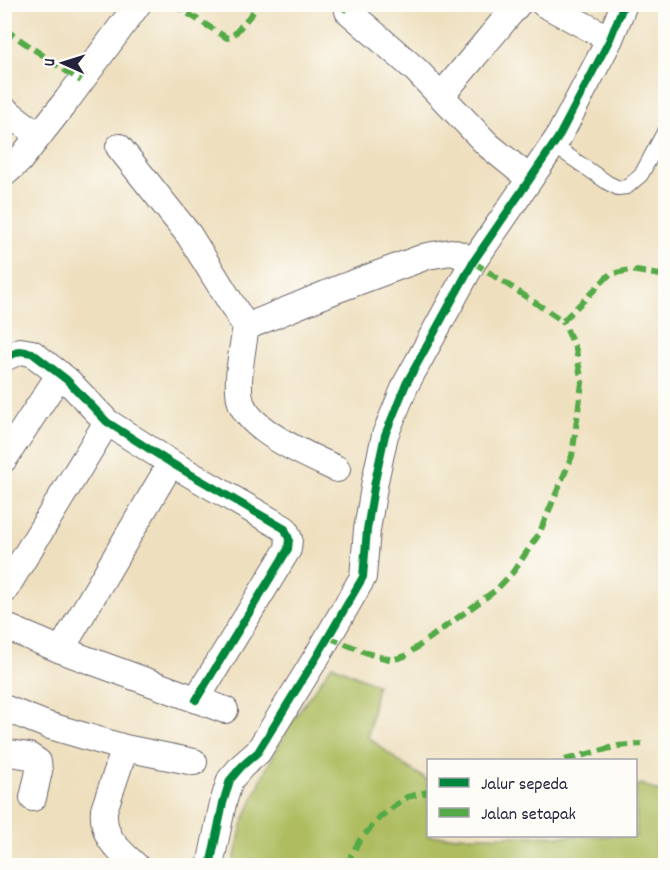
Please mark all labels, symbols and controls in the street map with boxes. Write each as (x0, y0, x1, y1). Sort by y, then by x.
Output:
north arrow (33, 33, 93, 93)
text: U (39, 58, 62, 67)
legend (427, 759, 637, 837)
text: Jalur sepeda (481, 773, 568, 798)
text: Jalan setapak (481, 803, 576, 828)

